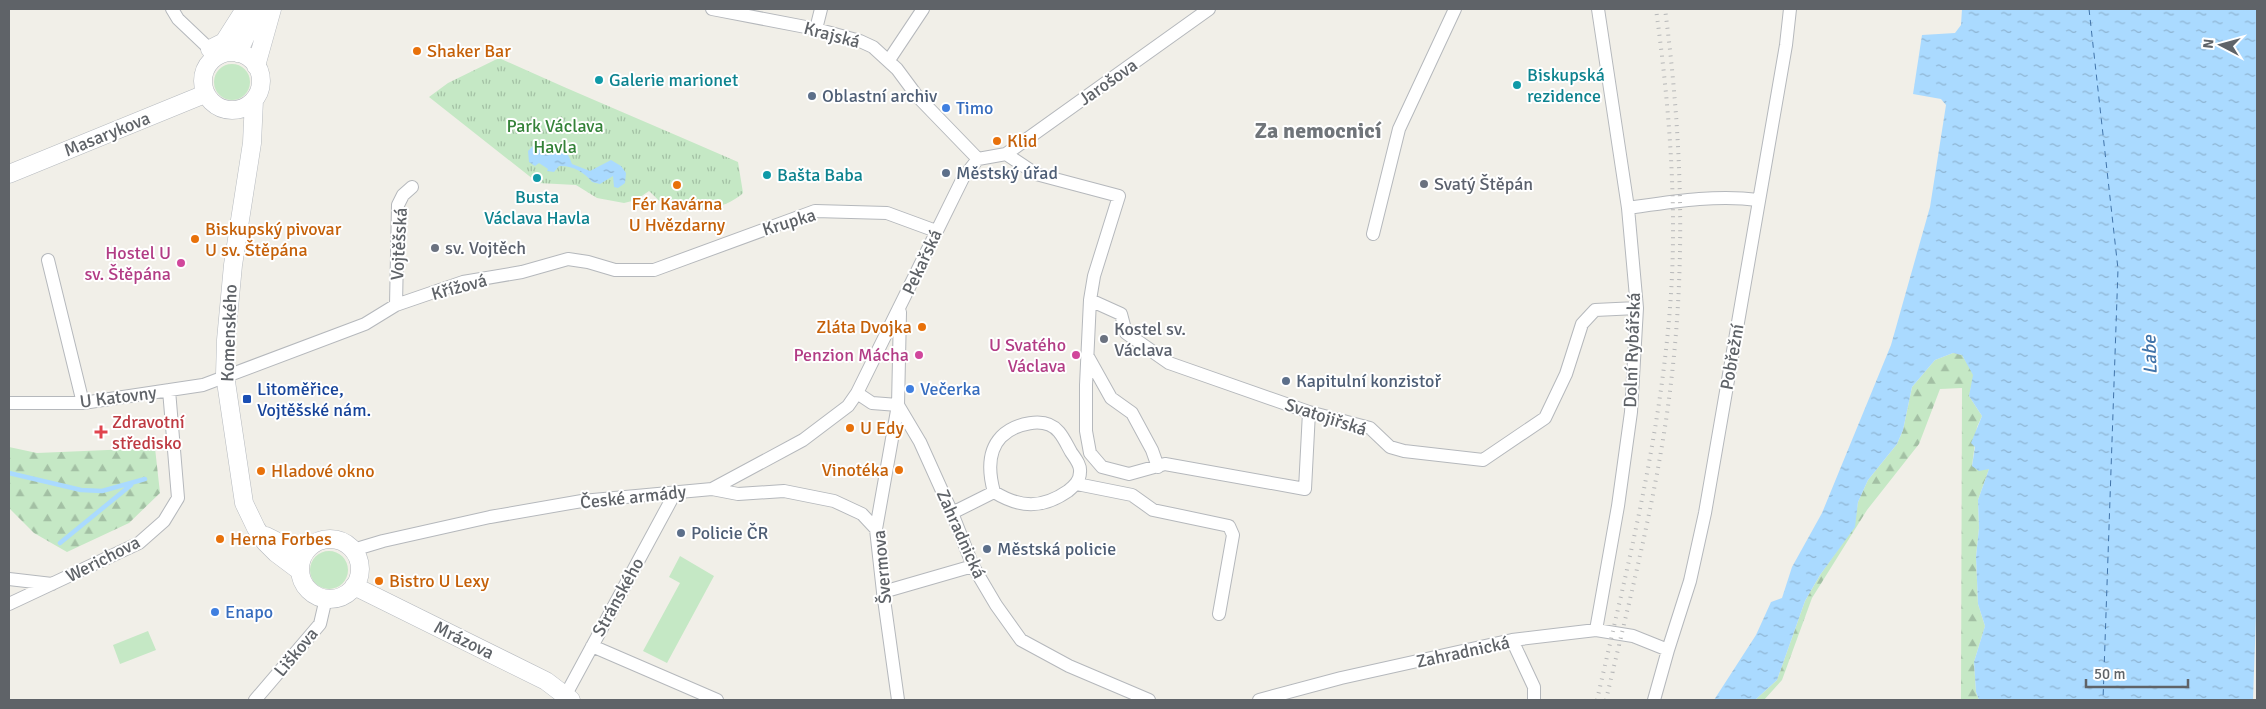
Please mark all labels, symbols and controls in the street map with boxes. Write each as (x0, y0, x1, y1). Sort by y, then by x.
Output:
street label: Krajská (801, 17, 863, 53)
north arrow (2196, 20, 2246, 70)
text: N (2200, 38, 2218, 49)
place label: Shaker Bar (427, 40, 511, 62)
marker: Shaker Bar (411, 45, 423, 57)
street label: Jarošova (1074, 54, 1142, 110)
place label: Biskupská rezidence (1527, 64, 1605, 107)
place label: Galerie marionet (609, 69, 738, 91)
marker: Galerie marionet (593, 74, 605, 86)
marker: Biskupská rezidence (1511, 79, 1523, 91)
place label: Oblastní archiv (822, 85, 938, 107)
marker: Oblastní archiv (806, 90, 818, 102)
place label: Timo (956, 97, 993, 119)
marker: Timo (940, 102, 952, 114)
street label: Masarykova (61, 107, 153, 161)
park label: Park Václava Havla (506, 115, 604, 158)
district label: Za nemocnicí (1254, 117, 1382, 144)
place label: Klid (1007, 130, 1037, 152)
marker: Klid (991, 135, 1003, 147)
place label: Městský úřad (956, 162, 1058, 184)
place label: Bašta Baba (777, 164, 863, 186)
marker: Městský úřad (940, 167, 952, 179)
marker: Bašta Baba (761, 169, 773, 181)
marker: Busta Václava Havla (531, 172, 543, 184)
place label: Svatý Štěpán (1434, 173, 1533, 195)
marker: Svatý Štěpán (1418, 178, 1430, 190)
marker: Fér Kavárna U Hvězdarny (671, 179, 683, 191)
place label: Busta Václava Havla (484, 186, 590, 229)
place label: Fér Kavárna U Hvězdarny (629, 193, 726, 236)
street label: Krupka (760, 203, 818, 241)
street label: Vojtěšská (386, 207, 412, 281)
place label: Biskupský pivovar U sv. Štěpána (205, 218, 342, 261)
street label: Pekařská (897, 226, 947, 298)
marker: Biskupský pivovar U sv. Štěpána (189, 233, 201, 245)
place label: sv. Vojtěch (445, 237, 526, 259)
place label: Hostel U sv. Štěpána (84, 242, 171, 285)
marker: sv. Vojtěch (429, 242, 441, 254)
marker: Hostel U sv. Štěpána (175, 257, 187, 269)
street label: Křížová (429, 269, 489, 305)
street label: Komenského (216, 284, 242, 382)
street label: Dolní Rybářská (1619, 292, 1645, 408)
place label: Zláta Dvojka (816, 316, 912, 338)
place label: Kostel sv. Václava (1114, 318, 1186, 361)
marker: Zláta Dvojka (916, 321, 928, 333)
street label: Pobřežní (1715, 322, 1749, 392)
marker: Kostel sv. Václava (1098, 333, 1110, 345)
place label: U Svatého Václava (989, 334, 1066, 377)
water label: Labe (2137, 334, 2163, 375)
place label: Penzion Mácha (793, 344, 909, 366)
marker: Penzion Mácha (913, 349, 925, 361)
marker: U Svatého Václava (1070, 349, 1082, 361)
place label: Kapitulní konzistoř (1296, 370, 1441, 392)
marker: Kapitulní konzistoř (1280, 375, 1292, 387)
place label: Litoměřice, Vojtěšské nám. (257, 378, 371, 421)
place label: Večerka (920, 378, 981, 400)
street label: U Katovny (78, 381, 158, 413)
marker: Večerka (904, 383, 916, 395)
marker: Litoměřice, Vojtěšské nám. (241, 393, 253, 405)
street label: Svatojiřská (1282, 393, 1370, 441)
place label: Zdravotní středisko (112, 411, 185, 454)
place label: U Edy (860, 417, 905, 439)
marker: U Edy (844, 422, 856, 434)
marker: Zdravotní středisko (94, 425, 108, 439)
place label: Vinotéka (821, 459, 889, 481)
place label: Hladové okno (271, 460, 375, 482)
marker: Vinotéka (893, 464, 905, 476)
marker: Hladové okno (255, 465, 267, 477)
street label: České armády (579, 480, 688, 513)
street label: Zahradnická (932, 486, 990, 582)
place label: Policie ČR (691, 522, 769, 544)
marker: Policie ČR (675, 527, 687, 539)
place label: Herna Forbes (230, 528, 332, 550)
street label: Švermova (868, 529, 896, 605)
street label: Werichova (62, 531, 144, 587)
marker: Herna Forbes (214, 533, 226, 545)
place label: Městská policie (997, 538, 1116, 560)
marker: Městská policie (981, 543, 993, 555)
street label: Stránského (587, 554, 649, 640)
place label: Bistro U Lexy (389, 570, 490, 592)
marker: Bistro U Lexy (373, 575, 385, 587)
place label: Enapo (225, 601, 273, 623)
marker: Enapo (209, 606, 221, 618)
street label: Mrázova (430, 616, 498, 664)
street label: Liškova (269, 623, 323, 681)
street label: Zahradnická (1414, 631, 1512, 673)
scale bar (2086, 656, 2188, 688)
text: 50 m (2094, 665, 2125, 683)

